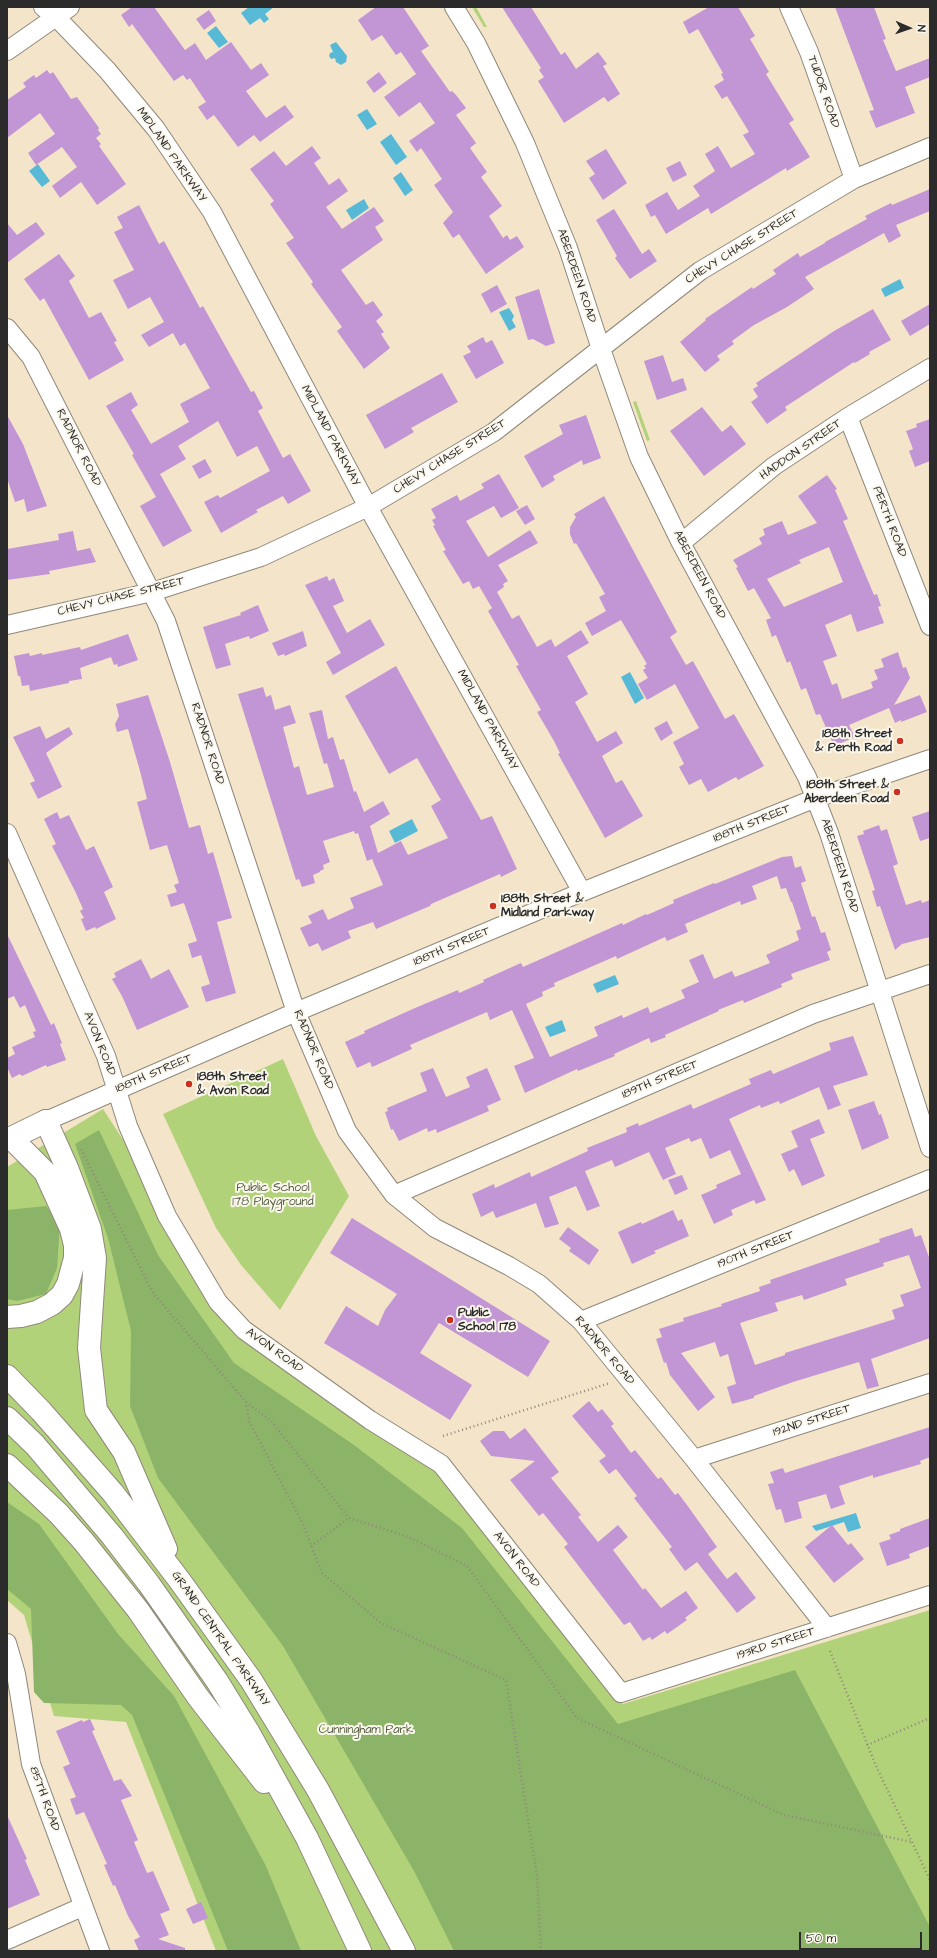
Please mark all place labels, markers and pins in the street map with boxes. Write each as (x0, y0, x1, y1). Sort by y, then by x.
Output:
place label: 188th Street & Perth Road (815, 727, 892, 755)
marker: 188th Street & Perth Road (895, 736, 905, 746)
place label: 188th Street & Aberdeen Road (804, 778, 889, 806)
marker: 188th Street & Aberdeen Road (892, 787, 902, 797)
place label: 188th Street & Midland Parkway (501, 892, 594, 920)
marker: 188th Street & Midland Parkway (488, 901, 498, 911)
place label: 188th Street & Avon Road (197, 1070, 269, 1098)
marker: 188th Street & Avon Road (184, 1079, 194, 1089)
place label: Public School 178 (458, 1306, 516, 1334)
marker: Public School 178 (445, 1315, 455, 1325)

